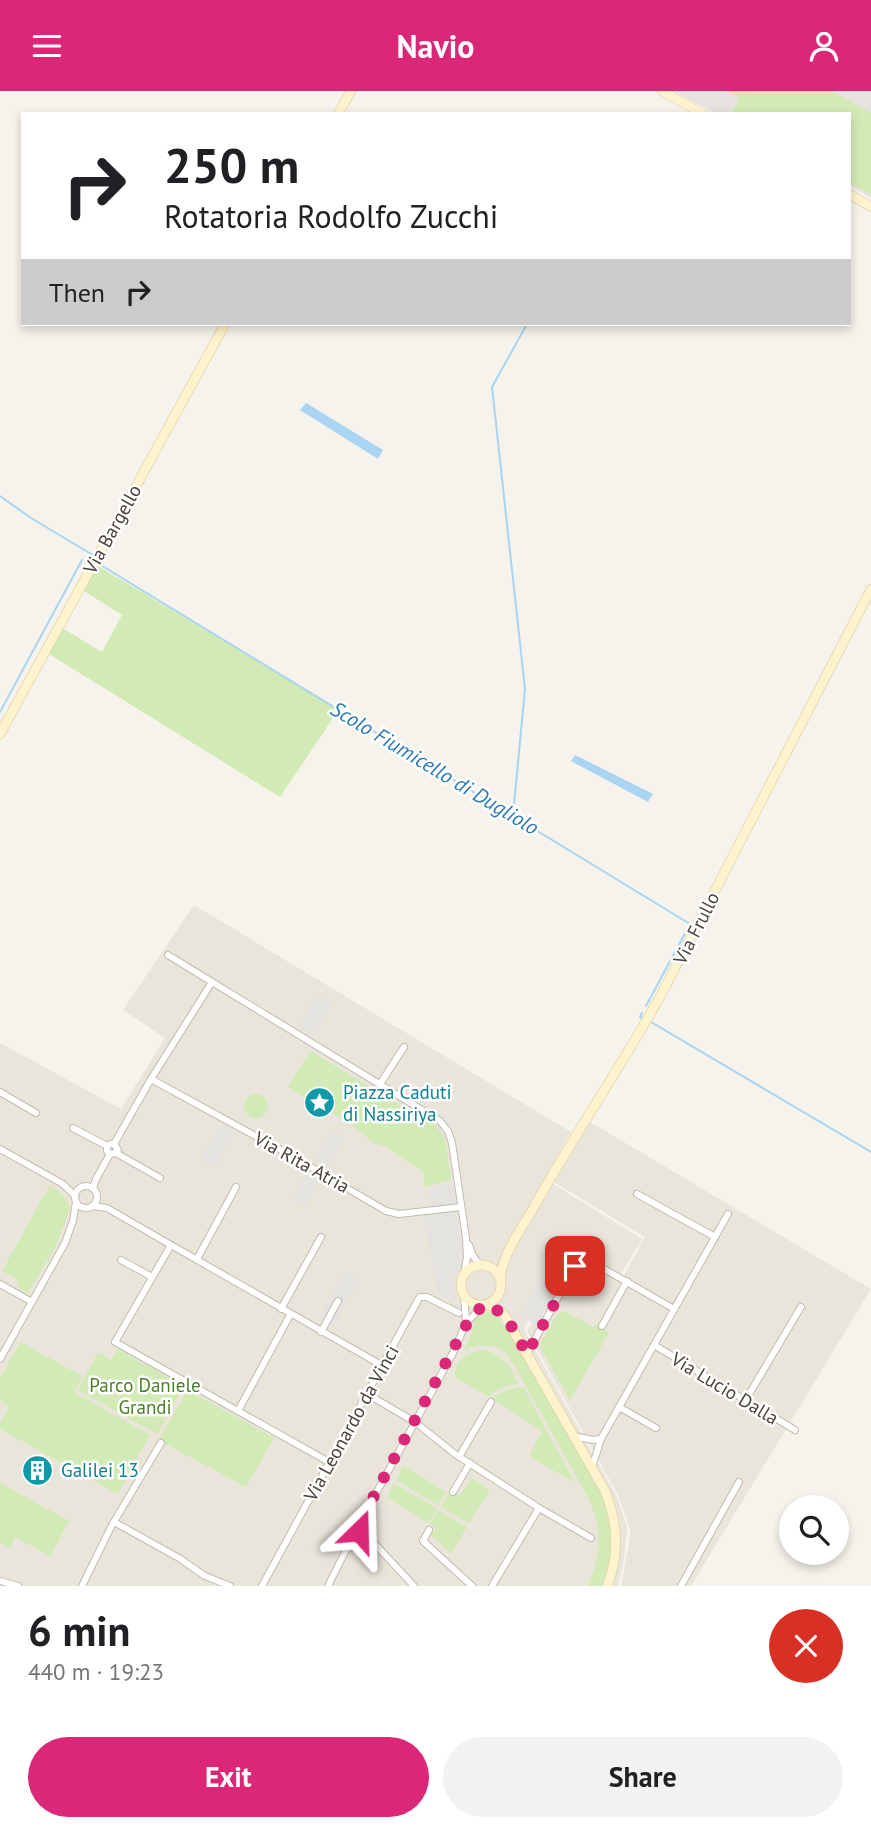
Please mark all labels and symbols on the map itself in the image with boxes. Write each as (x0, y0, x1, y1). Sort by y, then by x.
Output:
street label: Via Bargello (77, 480, 146, 579)
water label: Scolo Fiumicello di Dugliolo (326, 695, 544, 841)
street label: Via Frullo (667, 888, 724, 969)
place label: Piazza Caduti di Nassiriya (343, 1080, 452, 1126)
place icon: Piazza Caduti di Nassiriya (303, 1086, 337, 1120)
street label: Via Rita Atria (249, 1125, 354, 1198)
pin (545, 1236, 605, 1296)
street label: Via Leonardo da Vinci (298, 1341, 404, 1506)
street label: Via Lucio Dalla (666, 1346, 783, 1430)
park label: Parco Daniele Grandi (89, 1373, 201, 1419)
building icon: Galilei 13 (21, 1453, 55, 1487)
place label: Galilei 13 (61, 1458, 139, 1482)
position arrow (322, 1494, 396, 1568)

